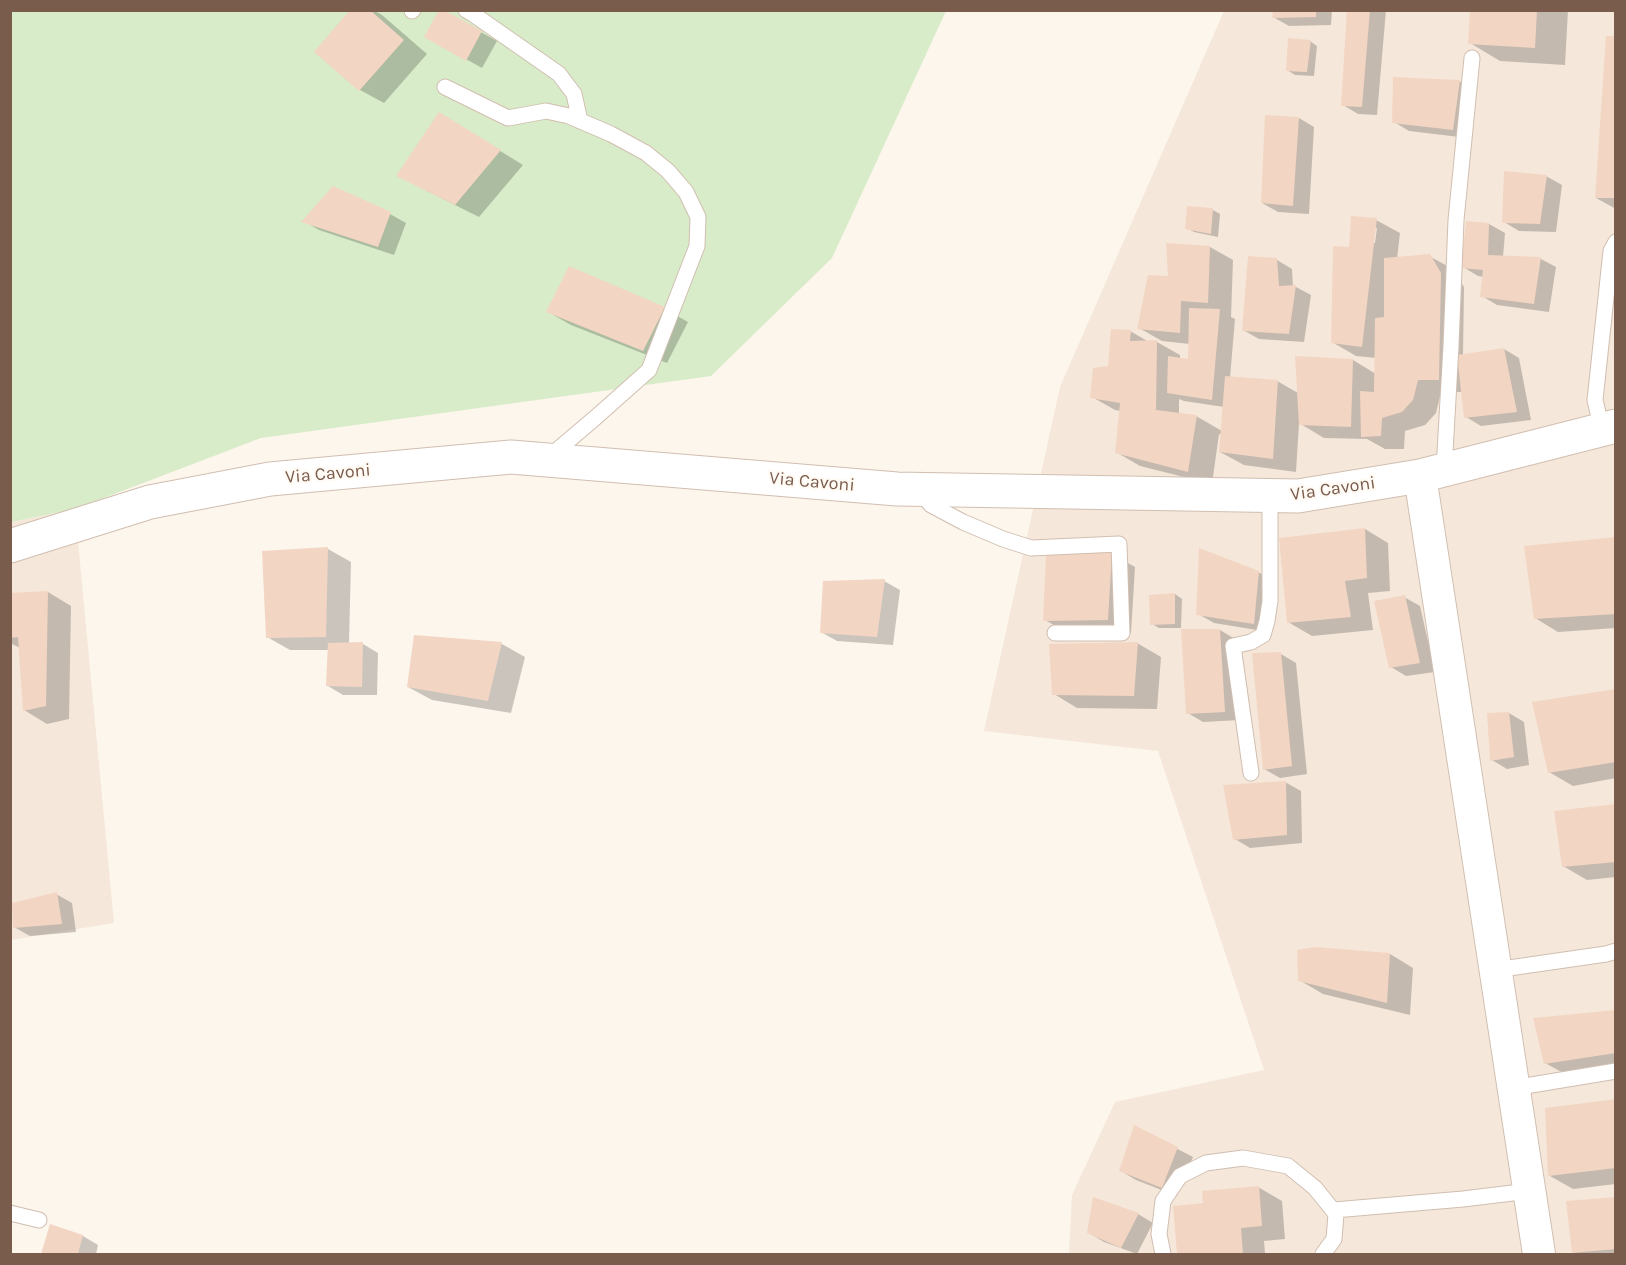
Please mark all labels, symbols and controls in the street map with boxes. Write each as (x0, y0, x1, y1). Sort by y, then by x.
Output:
street label: Via Cavoni (284, 460, 372, 488)
street label: Via Cavoni (768, 468, 856, 496)
street label: Via Cavoni (1289, 472, 1377, 506)

